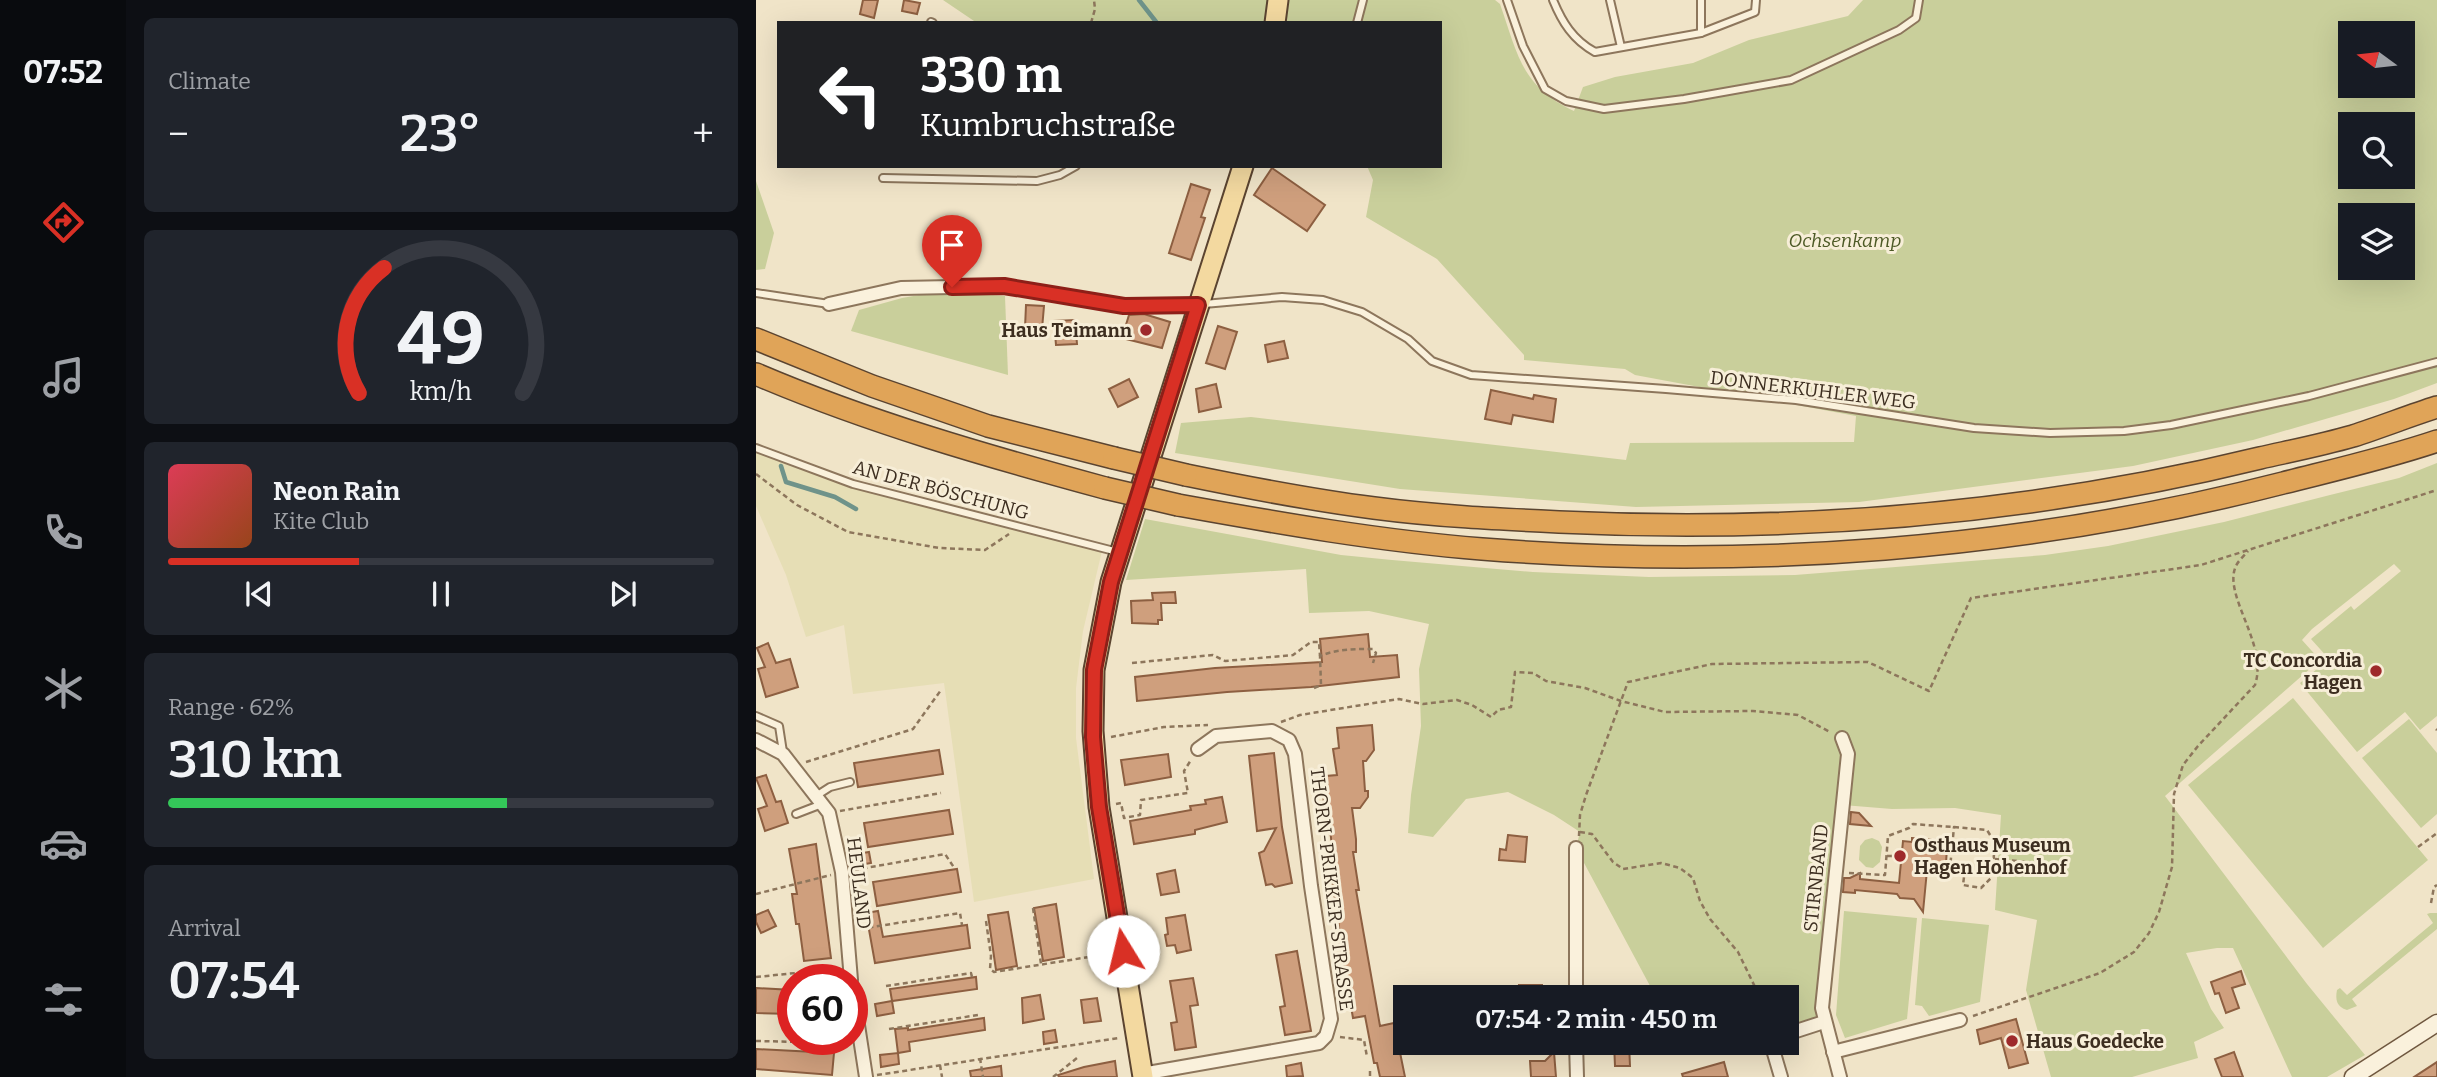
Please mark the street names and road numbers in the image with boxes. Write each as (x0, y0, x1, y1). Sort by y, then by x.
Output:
street label: DONNERKUHLER WEG (1709, 366, 1917, 414)
street label: AN DER BÖSCHUNG (851, 455, 1031, 525)
street label: THORN-PRIKKER-STRASSE (1306, 766, 1358, 1012)
street label: STIRNBAND (1799, 823, 1833, 933)
street label: HEULAND (842, 836, 876, 930)

